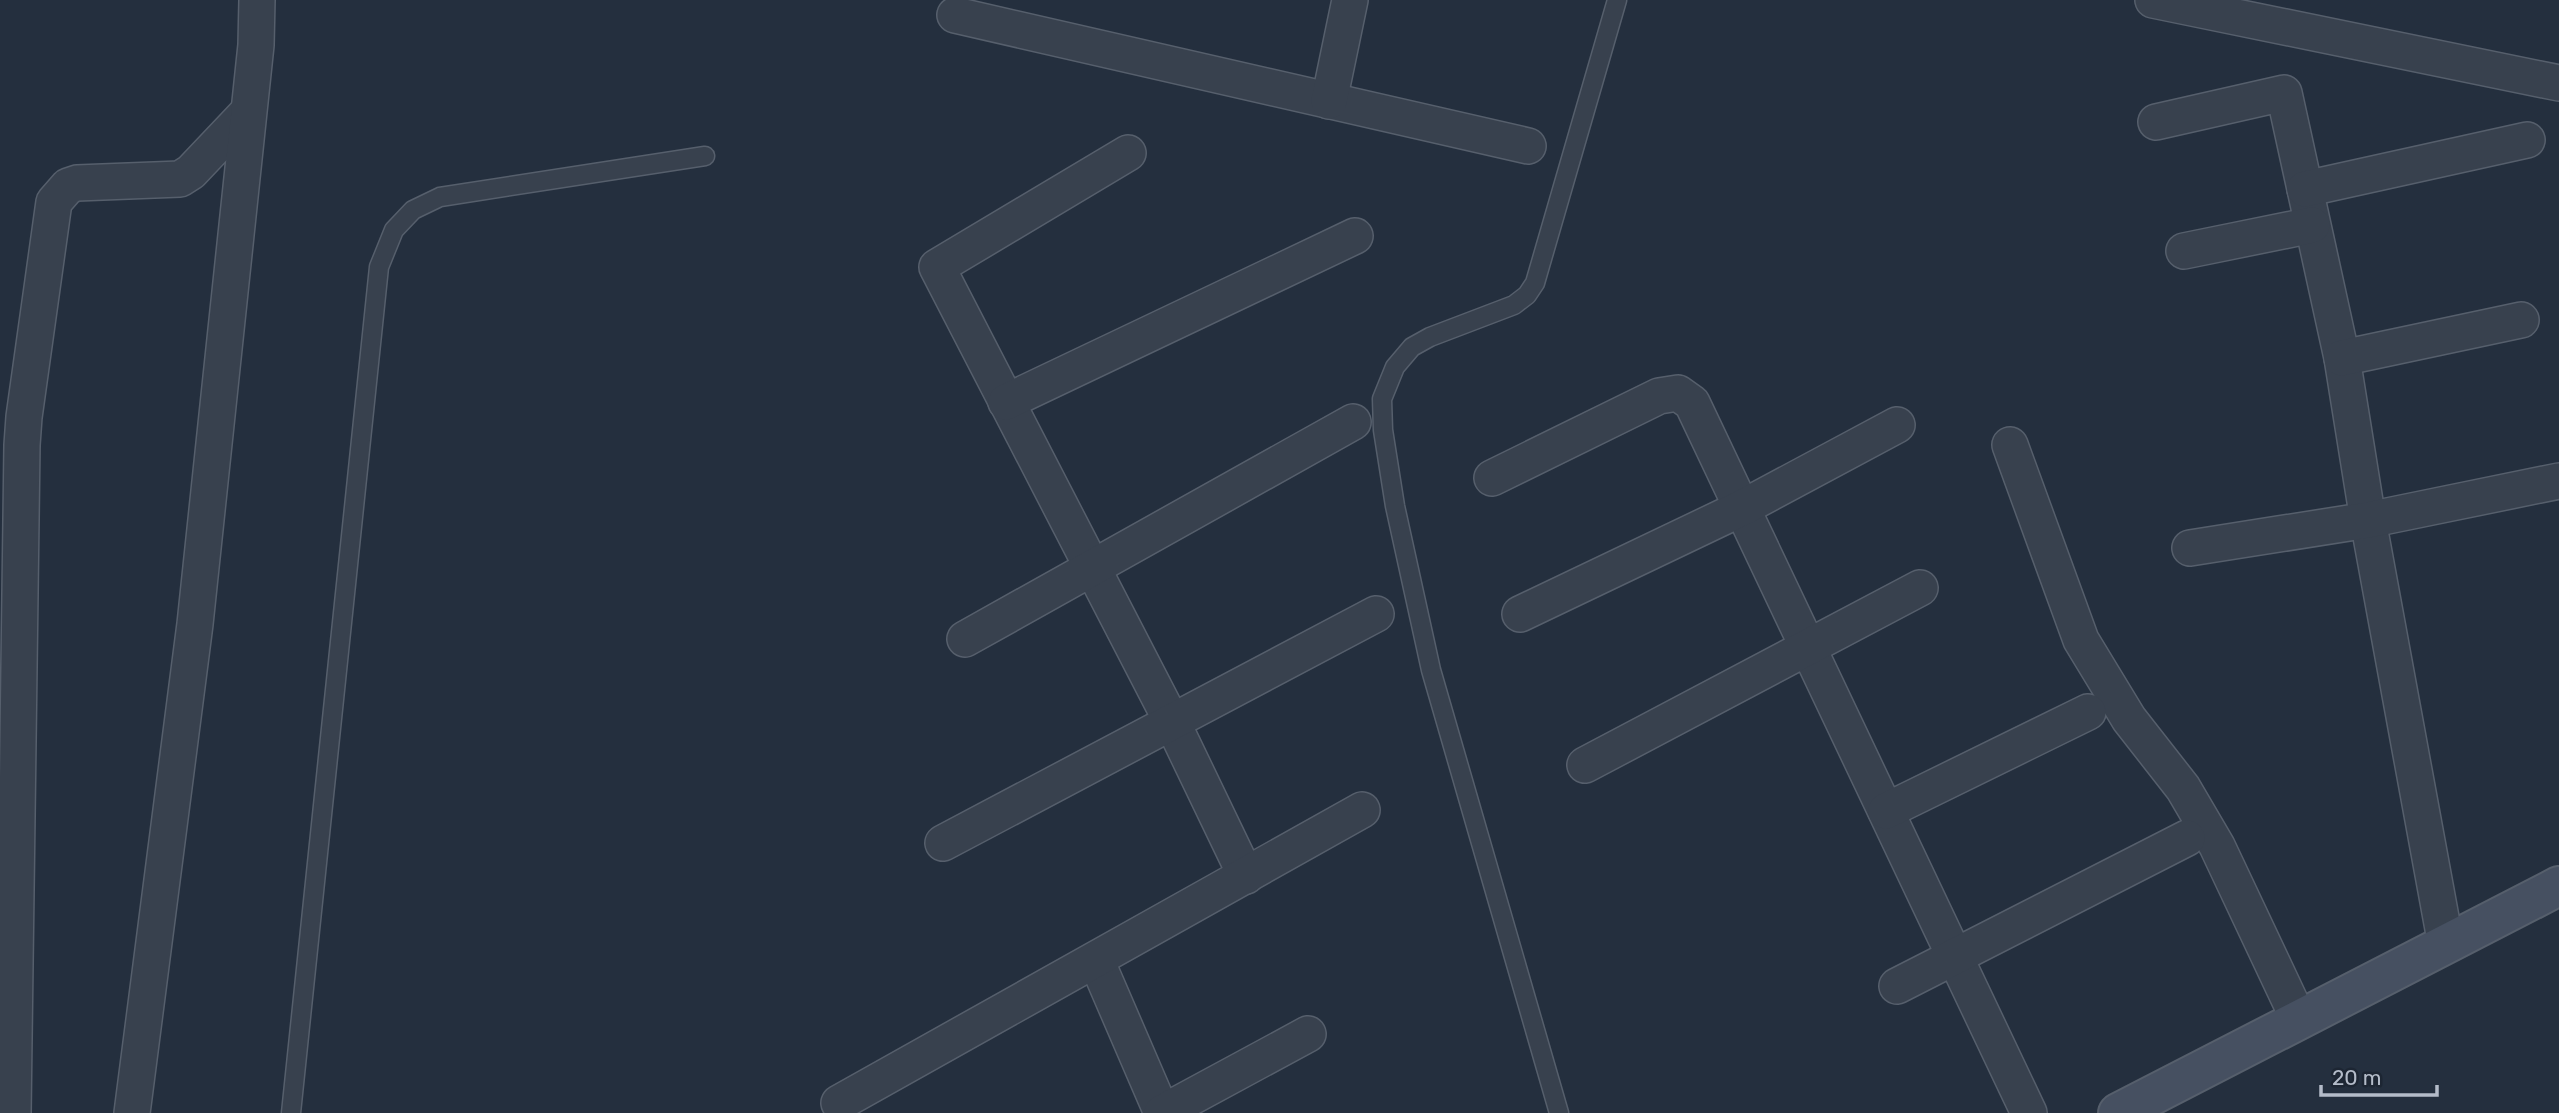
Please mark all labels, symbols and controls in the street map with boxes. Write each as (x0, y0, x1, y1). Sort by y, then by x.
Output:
scale bar (2321, 1054, 2436, 1098)
text: 20 m (2332, 1065, 2381, 1090)

